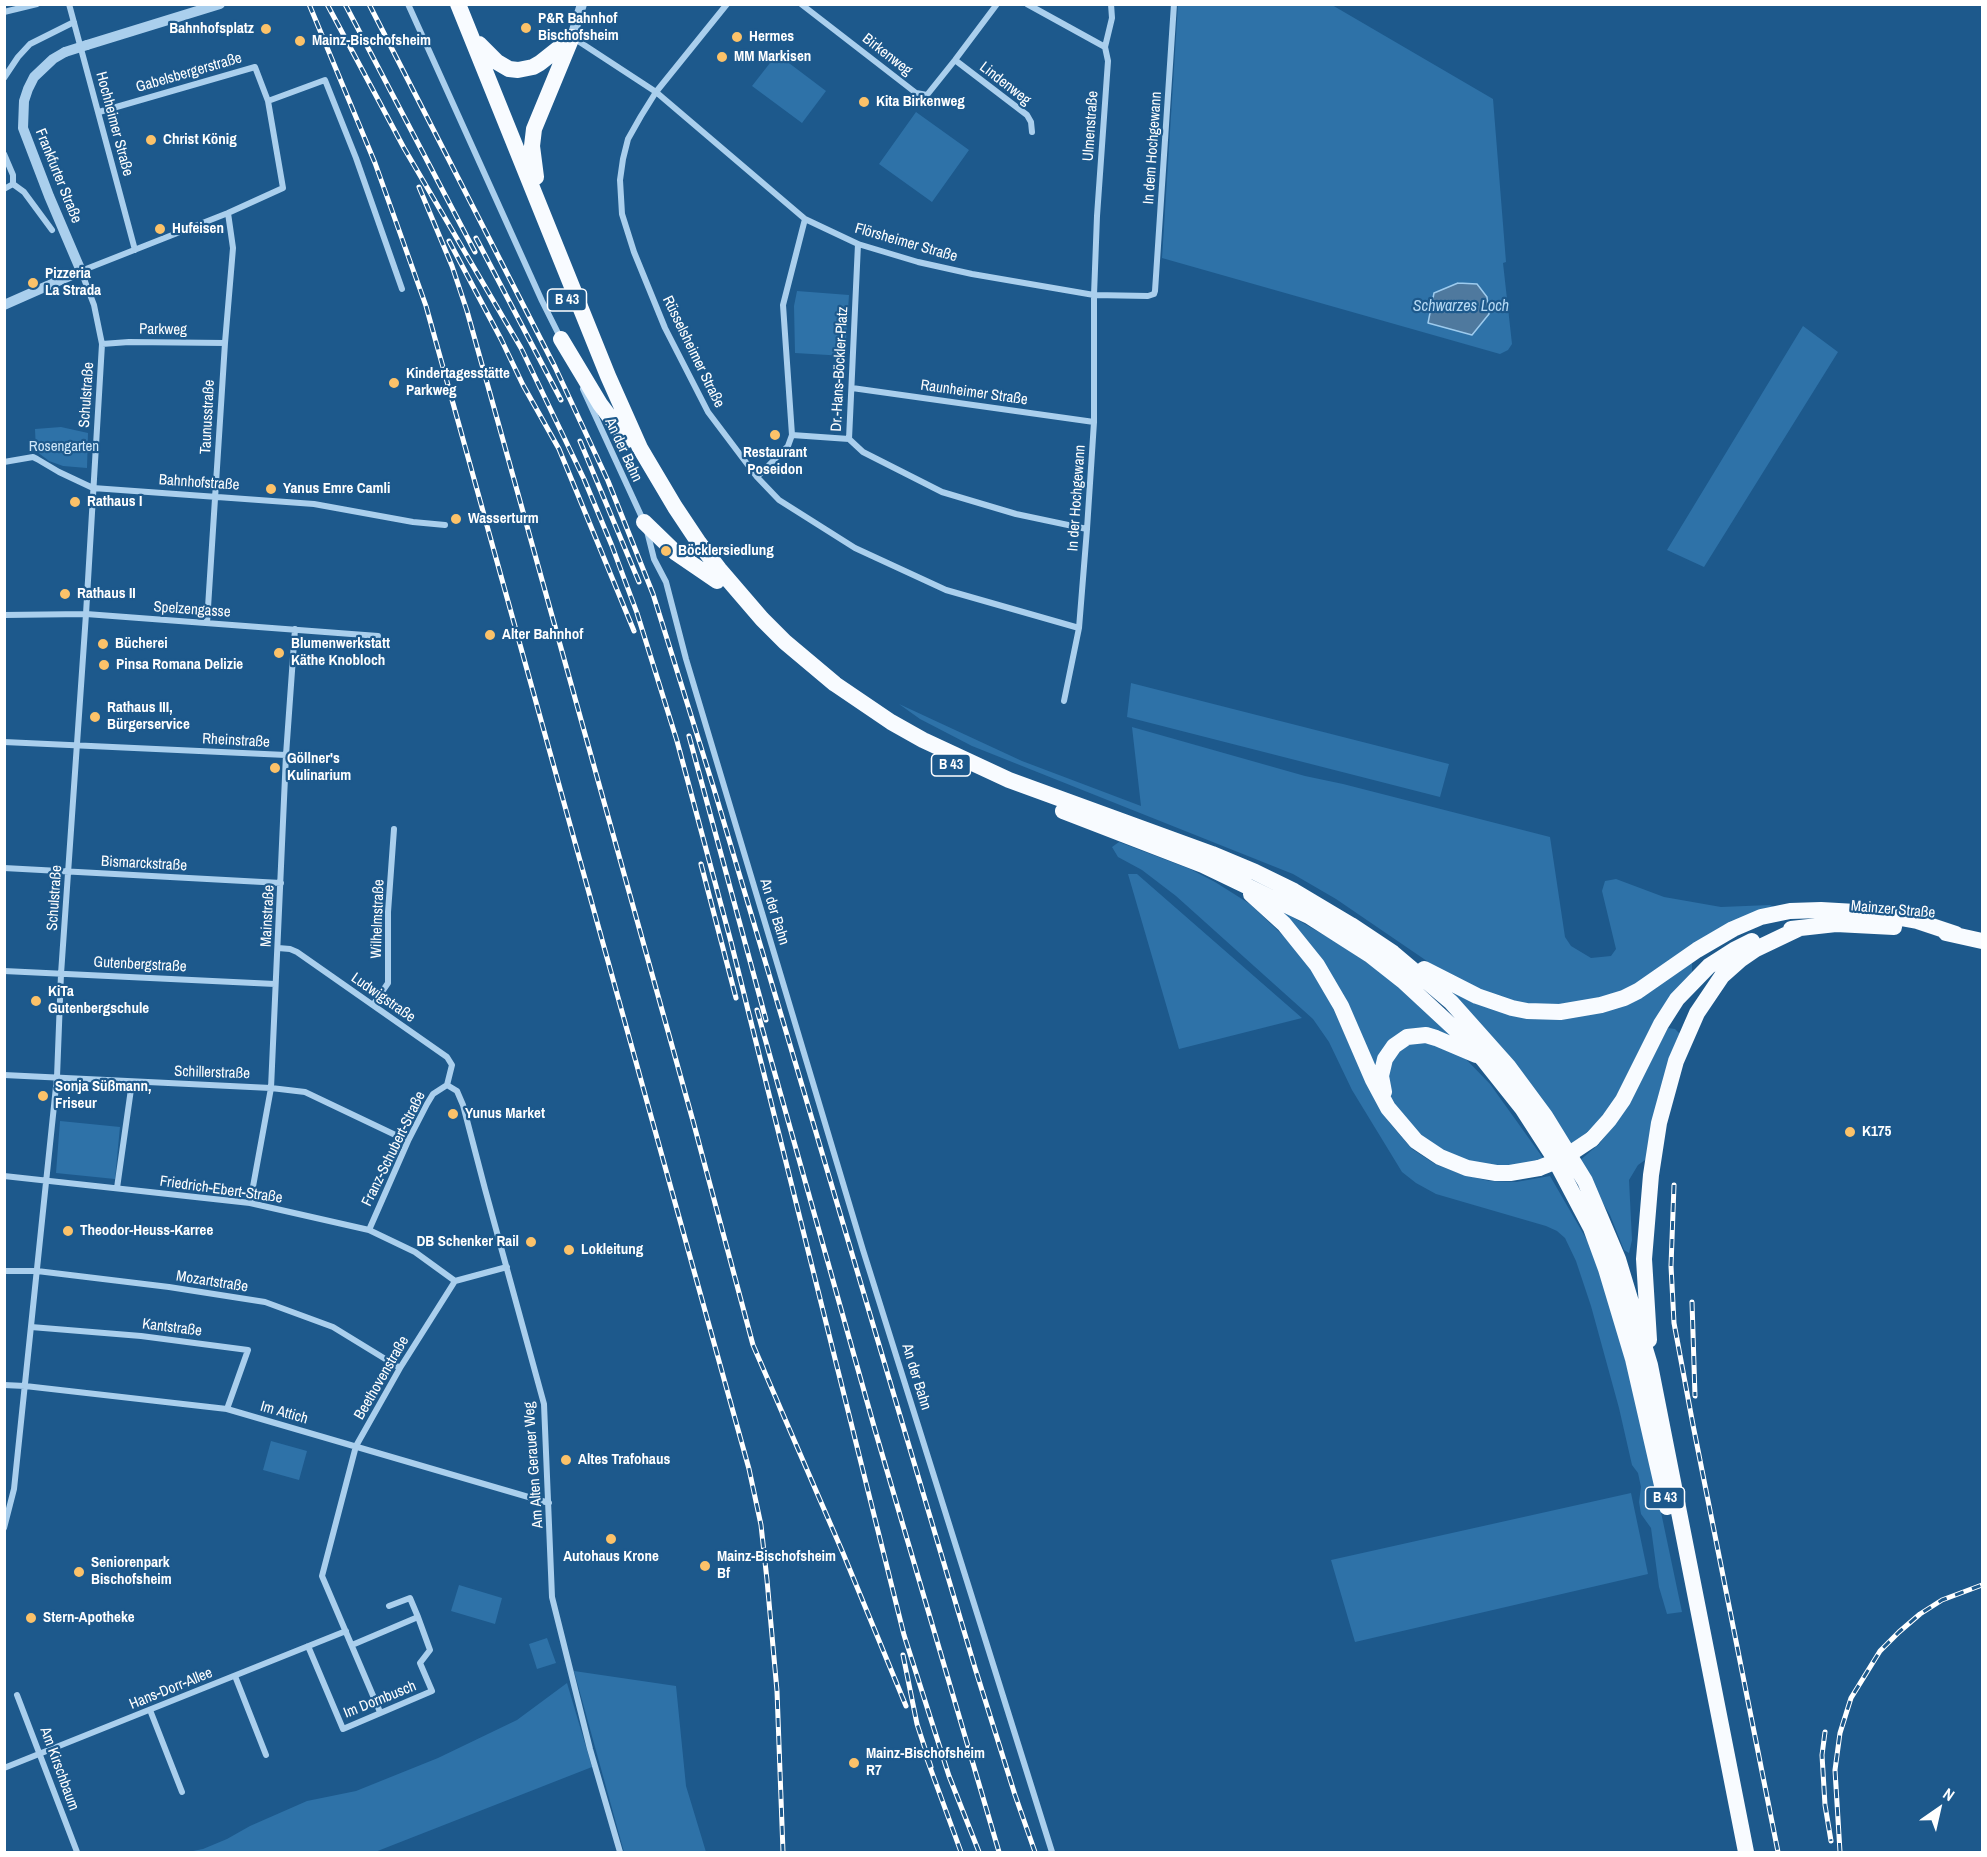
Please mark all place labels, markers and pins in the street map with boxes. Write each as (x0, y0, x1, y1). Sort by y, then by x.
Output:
place label: P&R Bahnhof Bischofsheim (538, 10, 619, 45)
place label: Bahnhofsplatz (169, 20, 254, 38)
marker: P&R Bahnhof Bischofsheim (519, 21, 533, 35)
marker: Bahnhofsplatz (259, 22, 273, 36)
place label: Hermes (749, 28, 794, 46)
marker: Hermes (730, 30, 744, 44)
place label: Mainz-Bischofsheim (312, 32, 431, 50)
marker: Mainz-Bischofsheim (293, 34, 307, 48)
place label: MM Markisen (734, 48, 811, 66)
marker: MM Markisen (715, 50, 729, 64)
place label: Kita Birkenweg (876, 93, 965, 111)
marker: Kita Birkenweg (857, 95, 871, 109)
place label: Christ König (163, 131, 237, 149)
marker: Christ König (144, 133, 158, 147)
place label: Hufeisen (172, 220, 224, 238)
marker: Hufeisen (153, 222, 167, 236)
place label: Pizzeria La Strada (45, 265, 101, 300)
marker: Pizzeria La Strada (26, 276, 40, 290)
place label: Kindertagesstätte Parkweg (406, 365, 510, 400)
marker: Kindertagesstätte Parkweg (387, 376, 401, 390)
marker: Restaurant Poseidon (768, 428, 782, 442)
place label: Restaurant Poseidon (743, 444, 807, 479)
place label: Yanus Emre Camli (283, 480, 390, 498)
marker: Yanus Emre Camli (264, 482, 278, 496)
place label: Rathaus I (87, 493, 142, 511)
marker: Rathaus I (68, 495, 82, 509)
place label: Wasserturm (468, 510, 539, 528)
marker: Wasserturm (449, 512, 463, 526)
place label: Böcklersiedlung (678, 542, 774, 560)
marker: Böcklersiedlung (659, 544, 673, 558)
place label: Rathaus II (77, 585, 136, 603)
marker: Rathaus II (58, 587, 72, 601)
place label: Alter Bahnhof (502, 626, 583, 644)
marker: Alter Bahnhof (483, 628, 497, 642)
place label: Bücherei (115, 635, 168, 653)
place label: Blumenwerkstatt Käthe Knobloch (291, 635, 390, 670)
marker: Bücherei (96, 637, 110, 651)
marker: Blumenwerkstatt Käthe Knobloch (272, 646, 286, 660)
place label: Pinsa Romana Delizie (116, 656, 243, 674)
marker: Pinsa Romana Delizie (97, 658, 111, 672)
place label: Rathaus III, Bürgerservice (107, 699, 190, 734)
marker: Rathaus III, Bürgerservice (88, 710, 102, 724)
place label: Göllner's Kulinarium (287, 750, 351, 785)
marker: Göllner's Kulinarium (268, 761, 282, 775)
place label: KiTa Gutenbergschule (48, 983, 149, 1018)
marker: KiTa Gutenbergschule (29, 994, 43, 1008)
place label: Sonja Süßmann, Friseur (55, 1078, 151, 1113)
marker: Sonja Süßmann, Friseur (36, 1089, 50, 1103)
place label: Yunus Market (465, 1105, 545, 1123)
marker: Yunus Market (446, 1107, 460, 1121)
place label: K175 (1862, 1123, 1891, 1141)
marker: K175 (1843, 1125, 1857, 1139)
place label: Theodor-Heuss-Karree (80, 1222, 213, 1240)
marker: Theodor-Heuss-Karree (61, 1224, 75, 1238)
place label: DB Schenker Rail (416, 1233, 519, 1251)
marker: DB Schenker Rail (524, 1235, 538, 1249)
place label: Lokleitung (581, 1241, 643, 1259)
marker: Lokleitung (562, 1243, 576, 1257)
place label: Altes Trafohaus (578, 1451, 670, 1469)
marker: Altes Trafohaus (559, 1453, 573, 1467)
marker: Autohaus Krone (604, 1532, 618, 1546)
place label: Autohaus Krone (563, 1548, 659, 1566)
place label: Mainz-Bischofsheim Bf (717, 1548, 836, 1583)
place label: Seniorenpark Bischofsheim (91, 1554, 172, 1589)
marker: Mainz-Bischofsheim Bf (698, 1559, 712, 1573)
marker: Seniorenpark Bischofsheim (72, 1565, 86, 1579)
place label: Stern-Apotheke (43, 1609, 135, 1627)
marker: Stern-Apotheke (24, 1611, 38, 1625)
place label: Mainz-Bischofsheim R7 (866, 1745, 985, 1780)
marker: Mainz-Bischofsheim R7 (847, 1756, 861, 1770)

